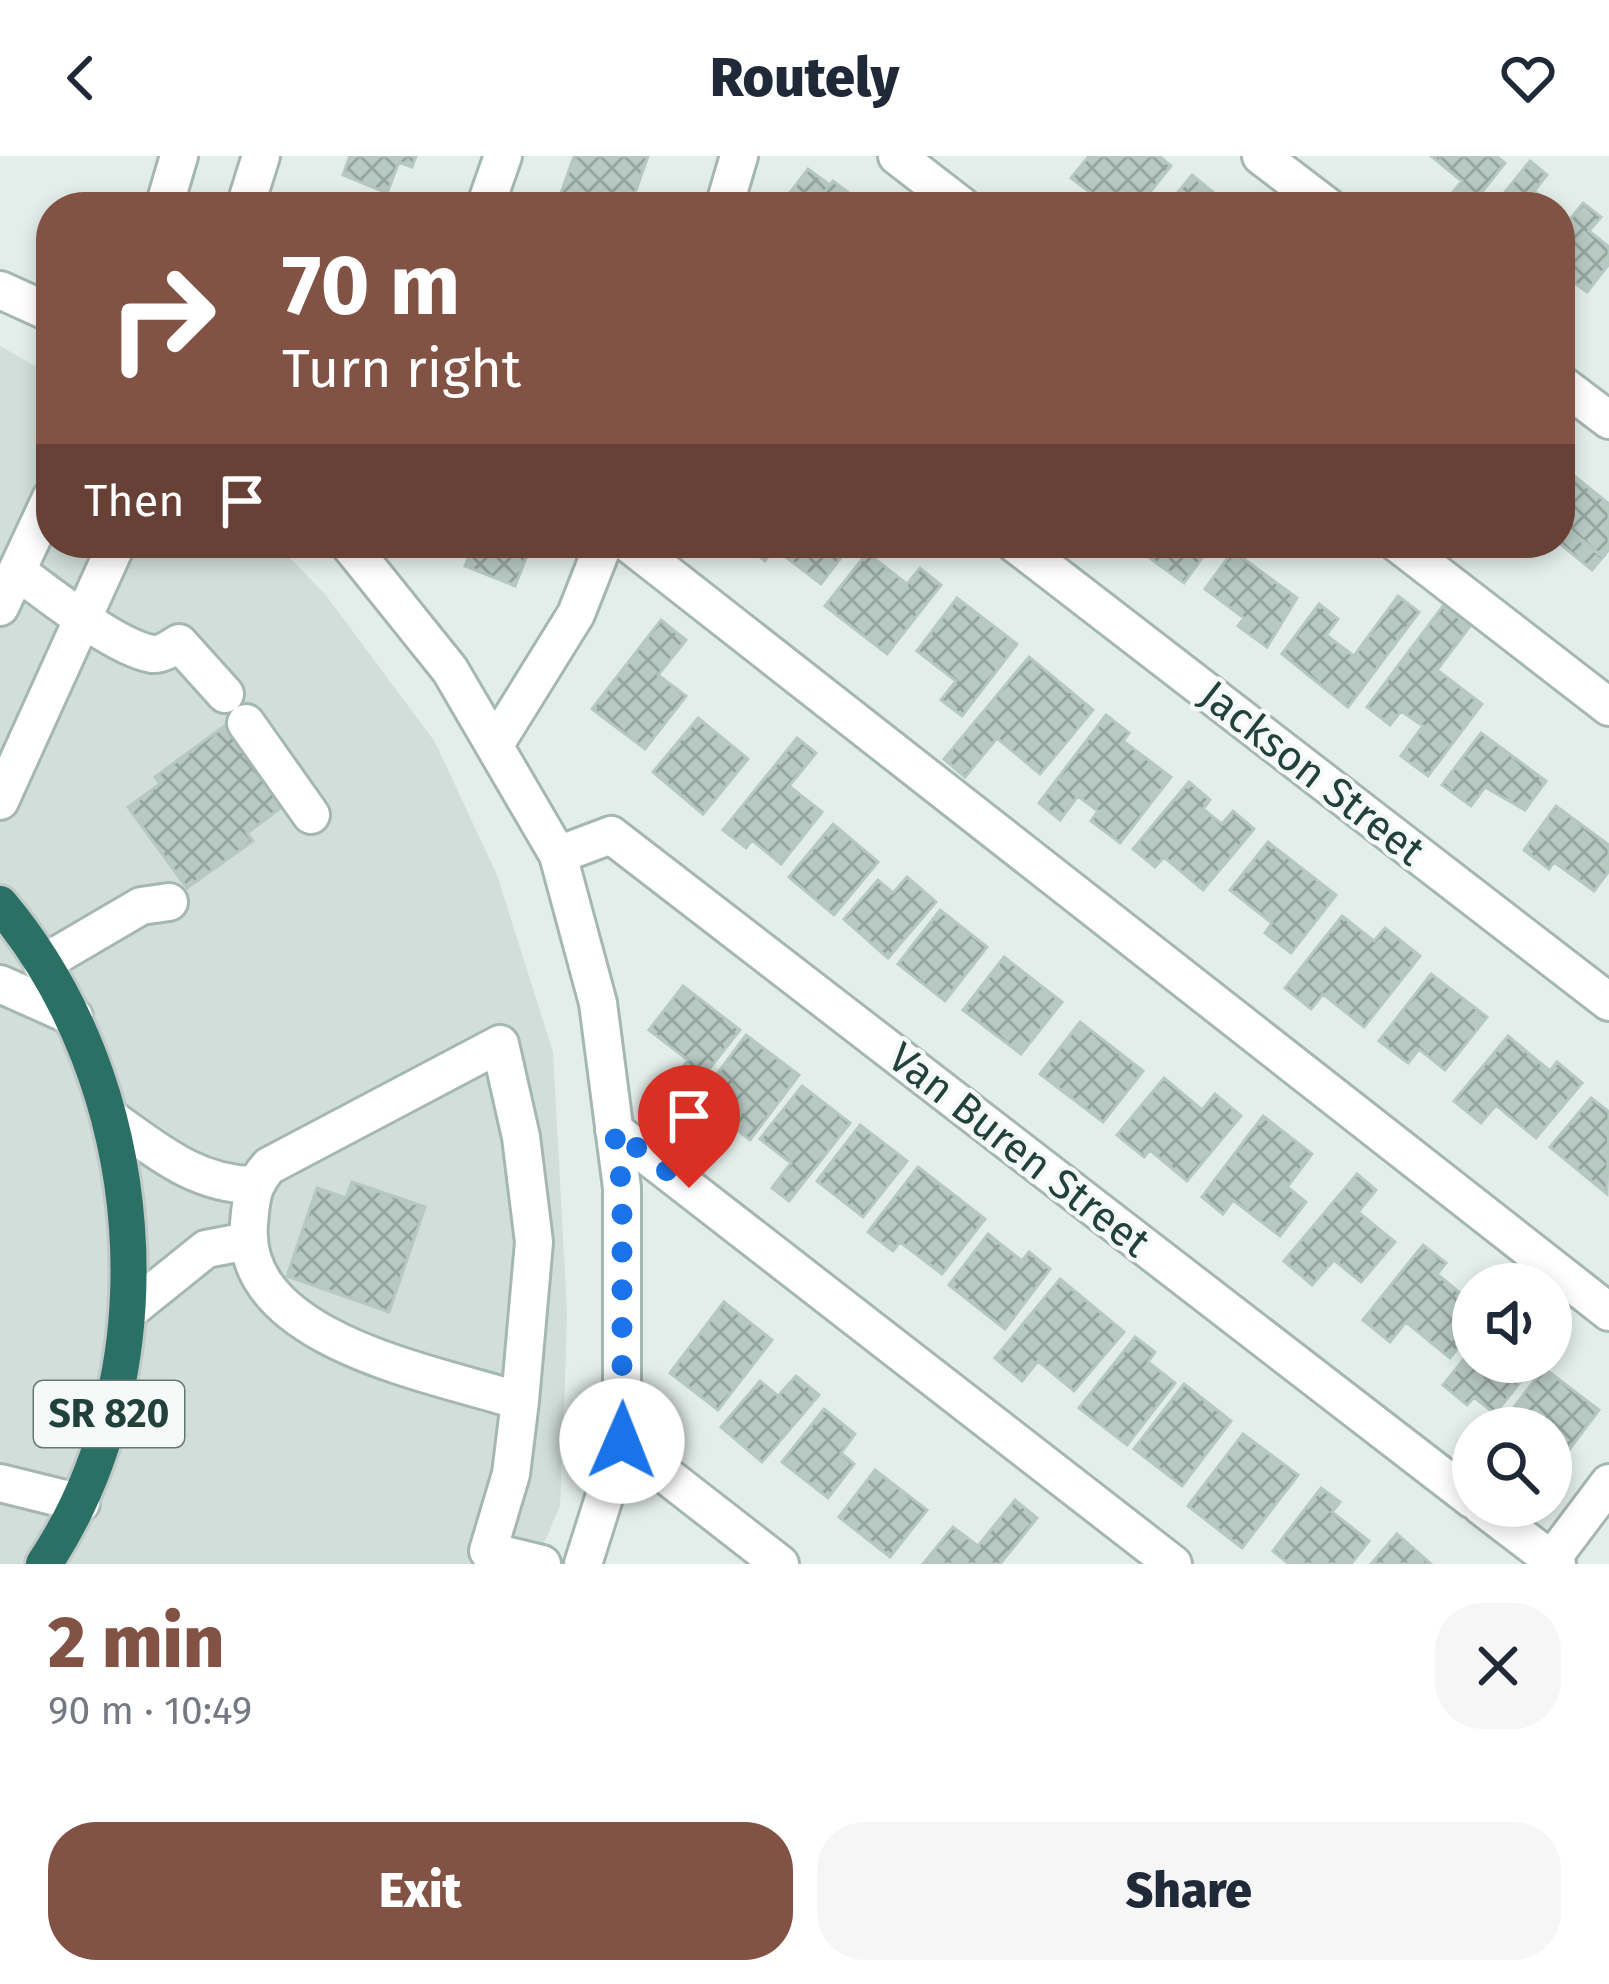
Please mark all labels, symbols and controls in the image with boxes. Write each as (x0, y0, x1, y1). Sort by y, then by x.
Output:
icon: back (48, 45, 114, 111)
icon: heart (1495, 45, 1561, 111)
text: Routely (710, 46, 899, 110)
text: 70 m (282, 235, 460, 336)
icon: right (84, 240, 240, 396)
text: Turn right (282, 337, 521, 401)
icon: arrive (209, 468, 275, 534)
text: Then (84, 474, 185, 528)
street label: Jackson Street (1190, 670, 1435, 877)
street label: Van Buren Street (878, 1032, 1160, 1268)
pin (638, 1065, 740, 1188)
icon: arrive (656, 1083, 722, 1149)
map controls (1452, 1263, 1572, 1527)
button: sound (1452, 1263, 1572, 1383)
position arrow (559, 1378, 685, 1504)
road number: SR 820 (34, 1381, 184, 1447)
button: search (1452, 1407, 1572, 1527)
text: 2 min (48, 1600, 224, 1686)
button: close (1435, 1603, 1561, 1729)
text: 90 m · 10:49 (48, 1688, 252, 1734)
button: Exit (48, 1822, 793, 1960)
button: Share (817, 1822, 1561, 1960)

